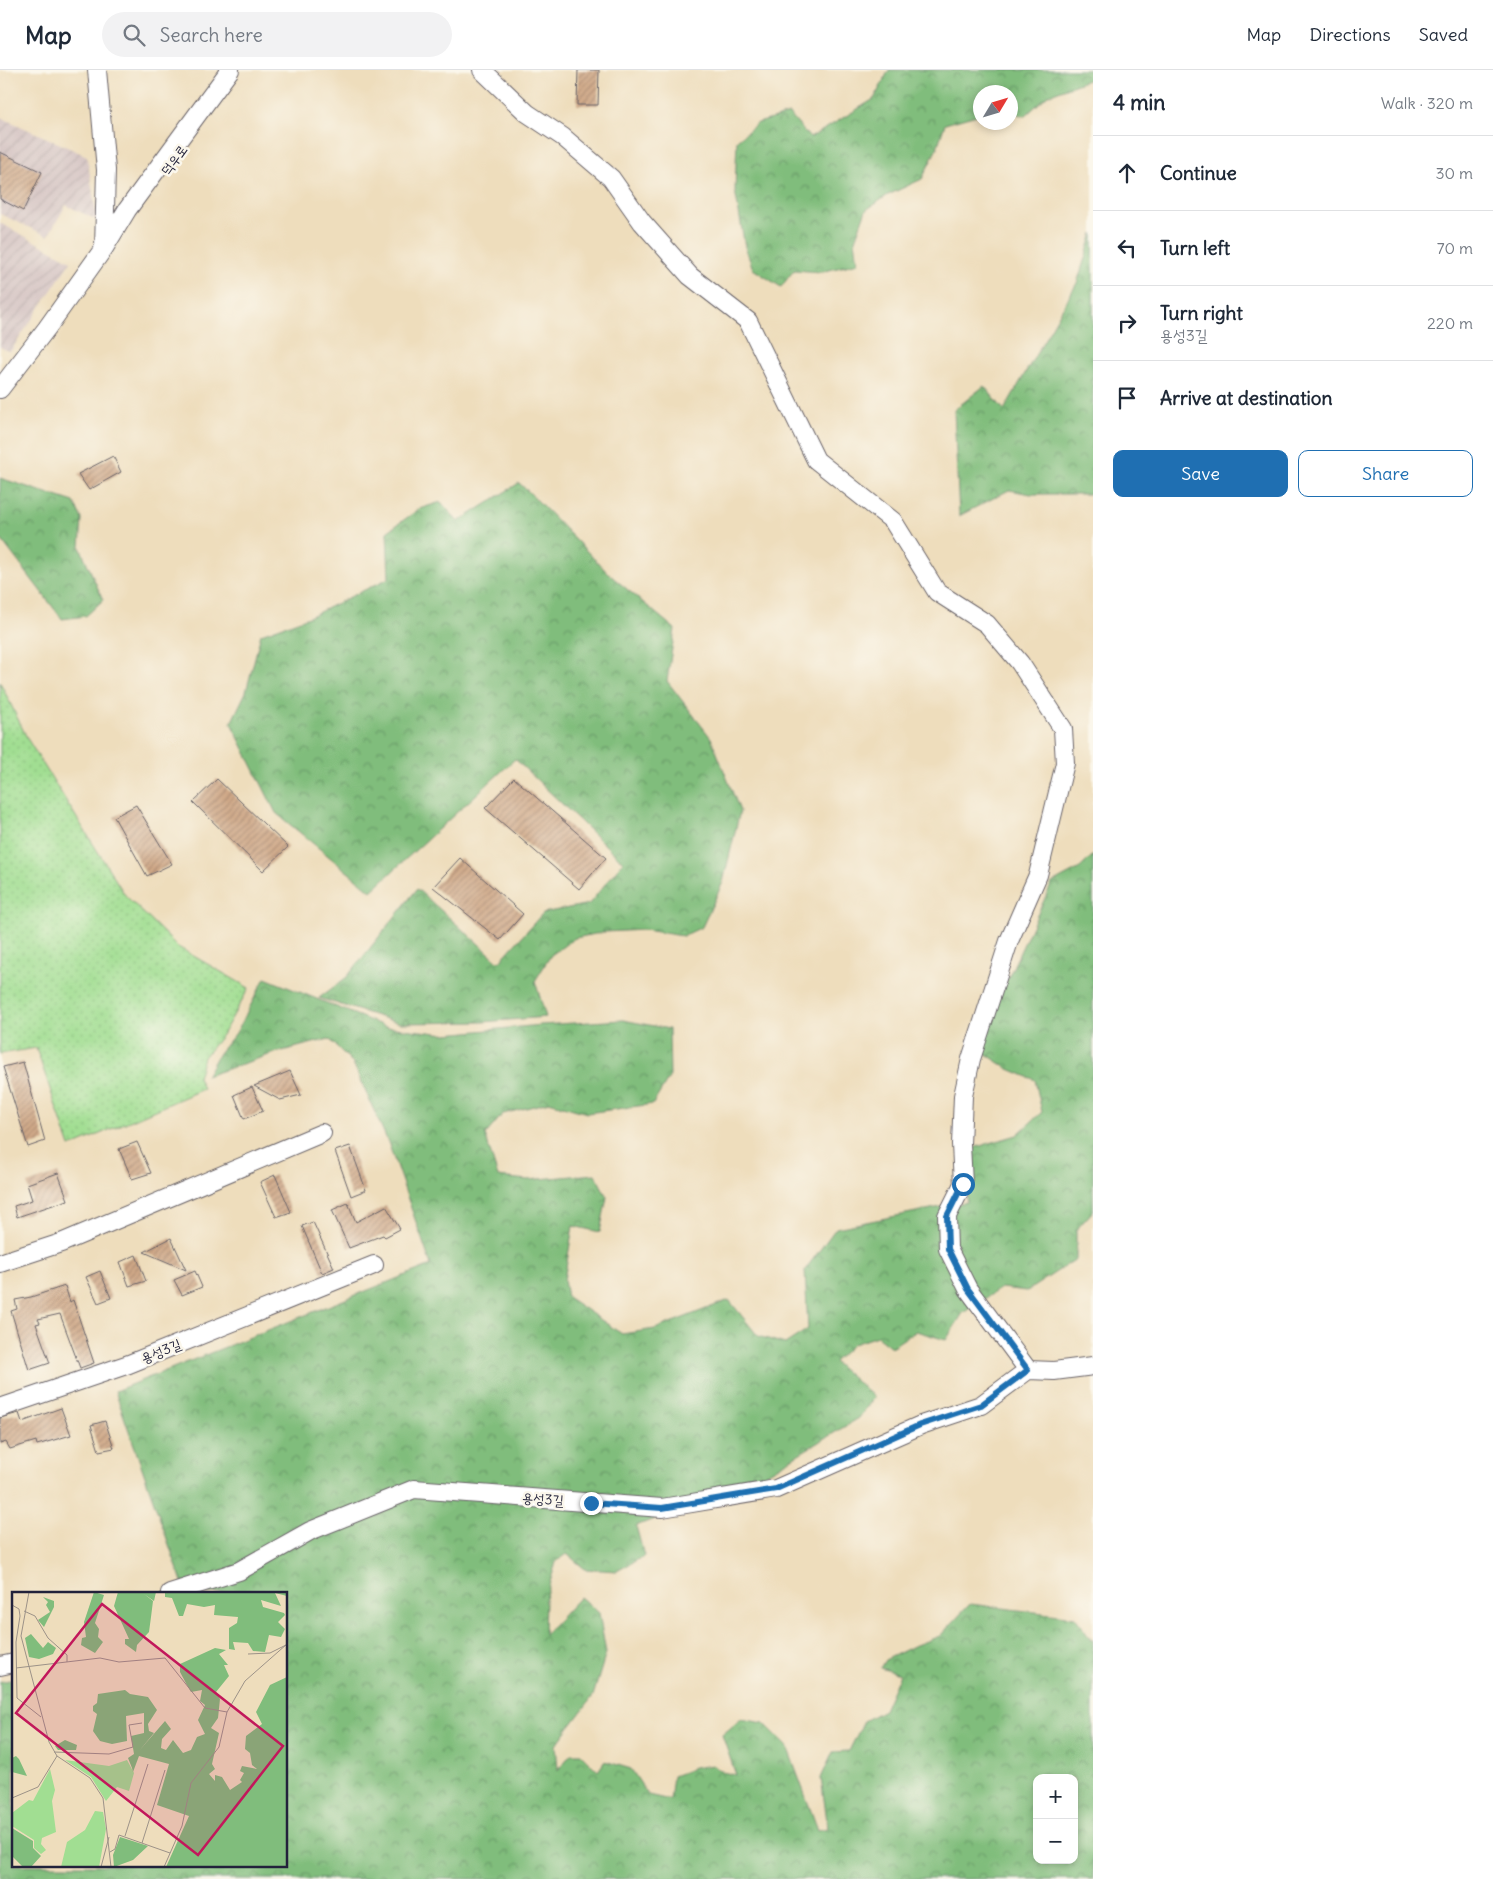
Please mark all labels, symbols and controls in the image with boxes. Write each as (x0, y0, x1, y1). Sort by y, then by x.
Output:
search box (102, 12, 452, 57)
text: Map (25, 20, 72, 50)
icon: search (120, 21, 148, 49)
text: Search here (160, 23, 263, 47)
text: Map (1246, 23, 1281, 46)
text: Directions (1309, 23, 1391, 46)
text: Saved (1419, 23, 1468, 46)
north arrow (973, 85, 1018, 130)
text: 4 min (1113, 89, 1165, 116)
text: Walk · 320 m (1381, 93, 1473, 113)
street label: 덕우로 (157, 141, 191, 179)
icon: ahead (1113, 159, 1141, 187)
text: Continue (1160, 161, 1237, 185)
text: 30 m (1436, 163, 1473, 183)
icon: left (1113, 234, 1141, 262)
text: Turn left (1160, 236, 1230, 260)
text: 70 m (1437, 238, 1473, 258)
text: Turn right (1160, 301, 1243, 325)
icon: right (1113, 309, 1141, 337)
text: 220 m (1427, 313, 1473, 333)
text: 용성3길 (1160, 325, 1208, 345)
icon: arrive (1113, 384, 1141, 412)
text: Arrive at destination (1160, 386, 1333, 410)
button: Save (1113, 450, 1288, 497)
button: Share (1298, 450, 1473, 497)
route start (952, 1173, 975, 1196)
street label: 용성3길 (138, 1335, 184, 1367)
street label: 용성3길 (522, 1489, 565, 1509)
route end (580, 1492, 603, 1515)
inset map (12, 1592, 288, 1866)
map controls (1033, 1774, 1078, 1864)
button: + (1033, 1774, 1078, 1819)
button: − (1033, 1819, 1078, 1864)

